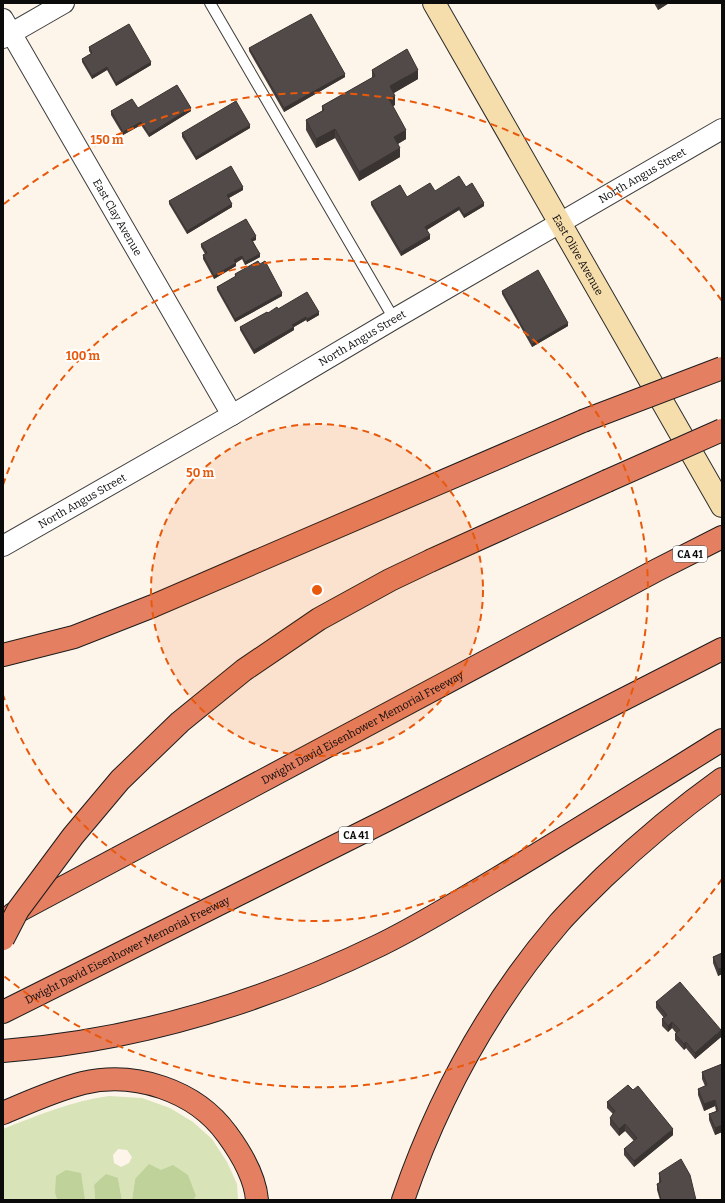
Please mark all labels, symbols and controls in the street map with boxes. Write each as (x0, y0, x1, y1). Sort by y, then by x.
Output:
text: 150 m (91, 133, 124, 147)
street label: North Angus Street (596, 145, 688, 206)
street label: East Clay Avenue (90, 177, 144, 258)
street label: East Olive Avenue (549, 212, 606, 298)
street label: North Angus Street (317, 308, 408, 369)
text: 100 m (66, 349, 101, 363)
text: 50 m (186, 466, 214, 480)
street label: North Angus Street (36, 471, 128, 531)
road number: CA 41 (673, 546, 707, 562)
centre of rings (310, 583, 324, 597)
street label: Dwight David Eisenhower Memorial Freeway (259, 669, 466, 787)
road number: CA 41 (339, 827, 373, 843)
street label: Dwight David Eisenhower Memorial Freeway (23, 894, 232, 1007)

